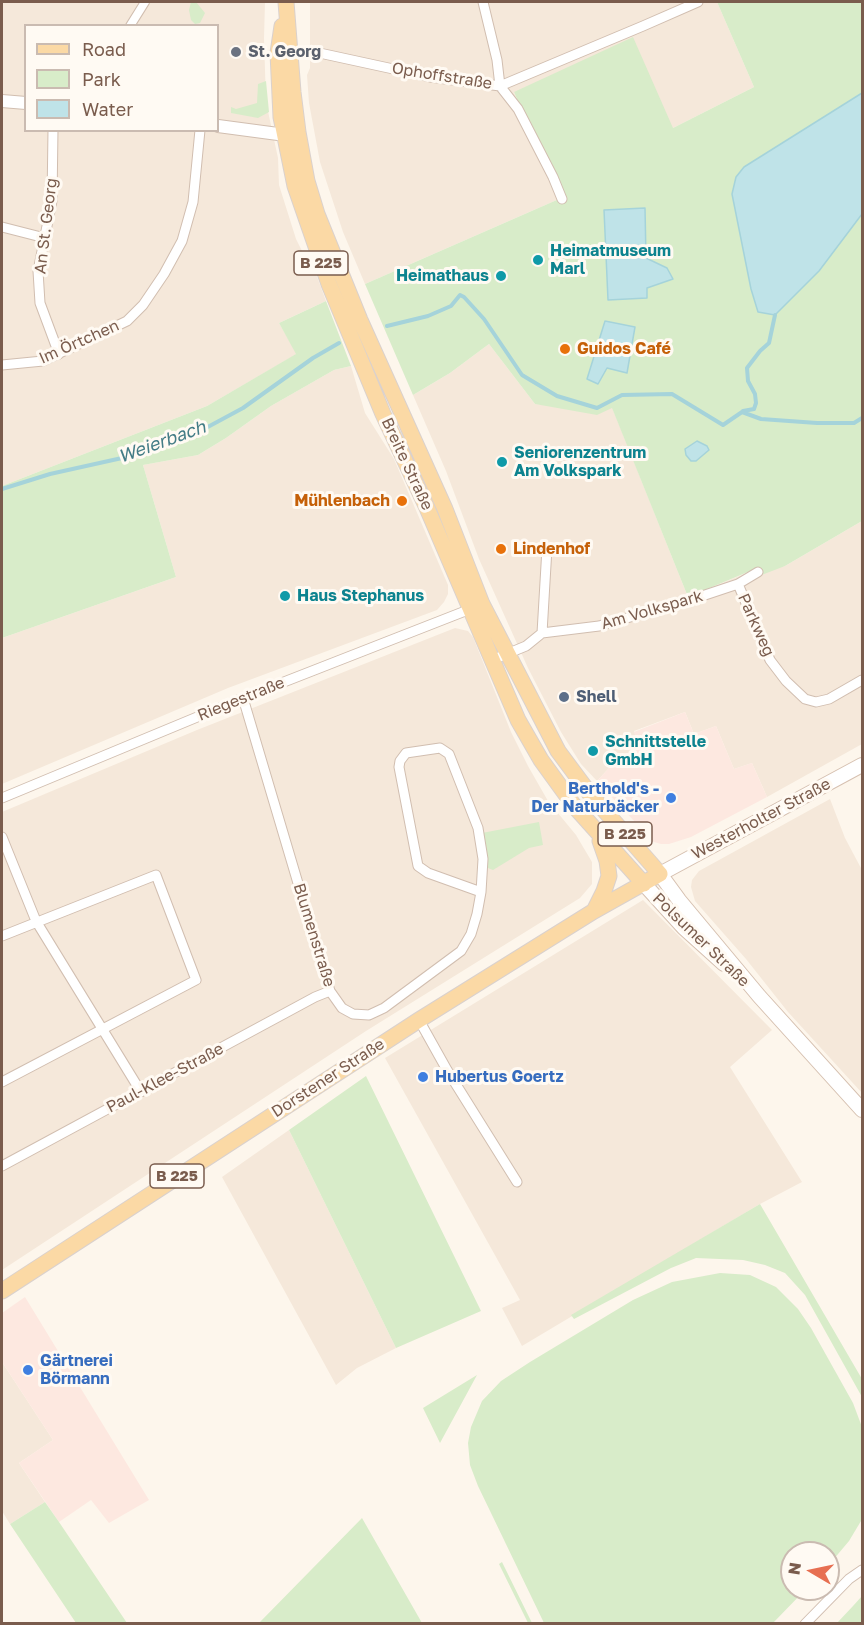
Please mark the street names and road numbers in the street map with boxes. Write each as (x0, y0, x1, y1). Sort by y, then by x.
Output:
street label: Ophoffstraße (390, 59, 494, 93)
street label: An St. Georg (31, 177, 61, 275)
road number: B 225 (294, 251, 348, 275)
street label: Im Örtchen (36, 316, 122, 368)
street label: Breite Straße (377, 415, 437, 513)
street label: Am Volkspark (599, 586, 705, 634)
street label: Parkweg (734, 591, 778, 659)
street label: Riegestraße (195, 673, 287, 725)
street label: Westerholter Straße (688, 774, 834, 864)
road number: B 225 (598, 822, 652, 846)
street label: Blumenstraße (289, 881, 339, 989)
street label: Polsumer Straße (649, 889, 753, 991)
street label: Dorstener Straße (268, 1034, 388, 1122)
street label: Paul-Klee-Straße (103, 1039, 227, 1117)
road number: B 225 (150, 1164, 204, 1188)

